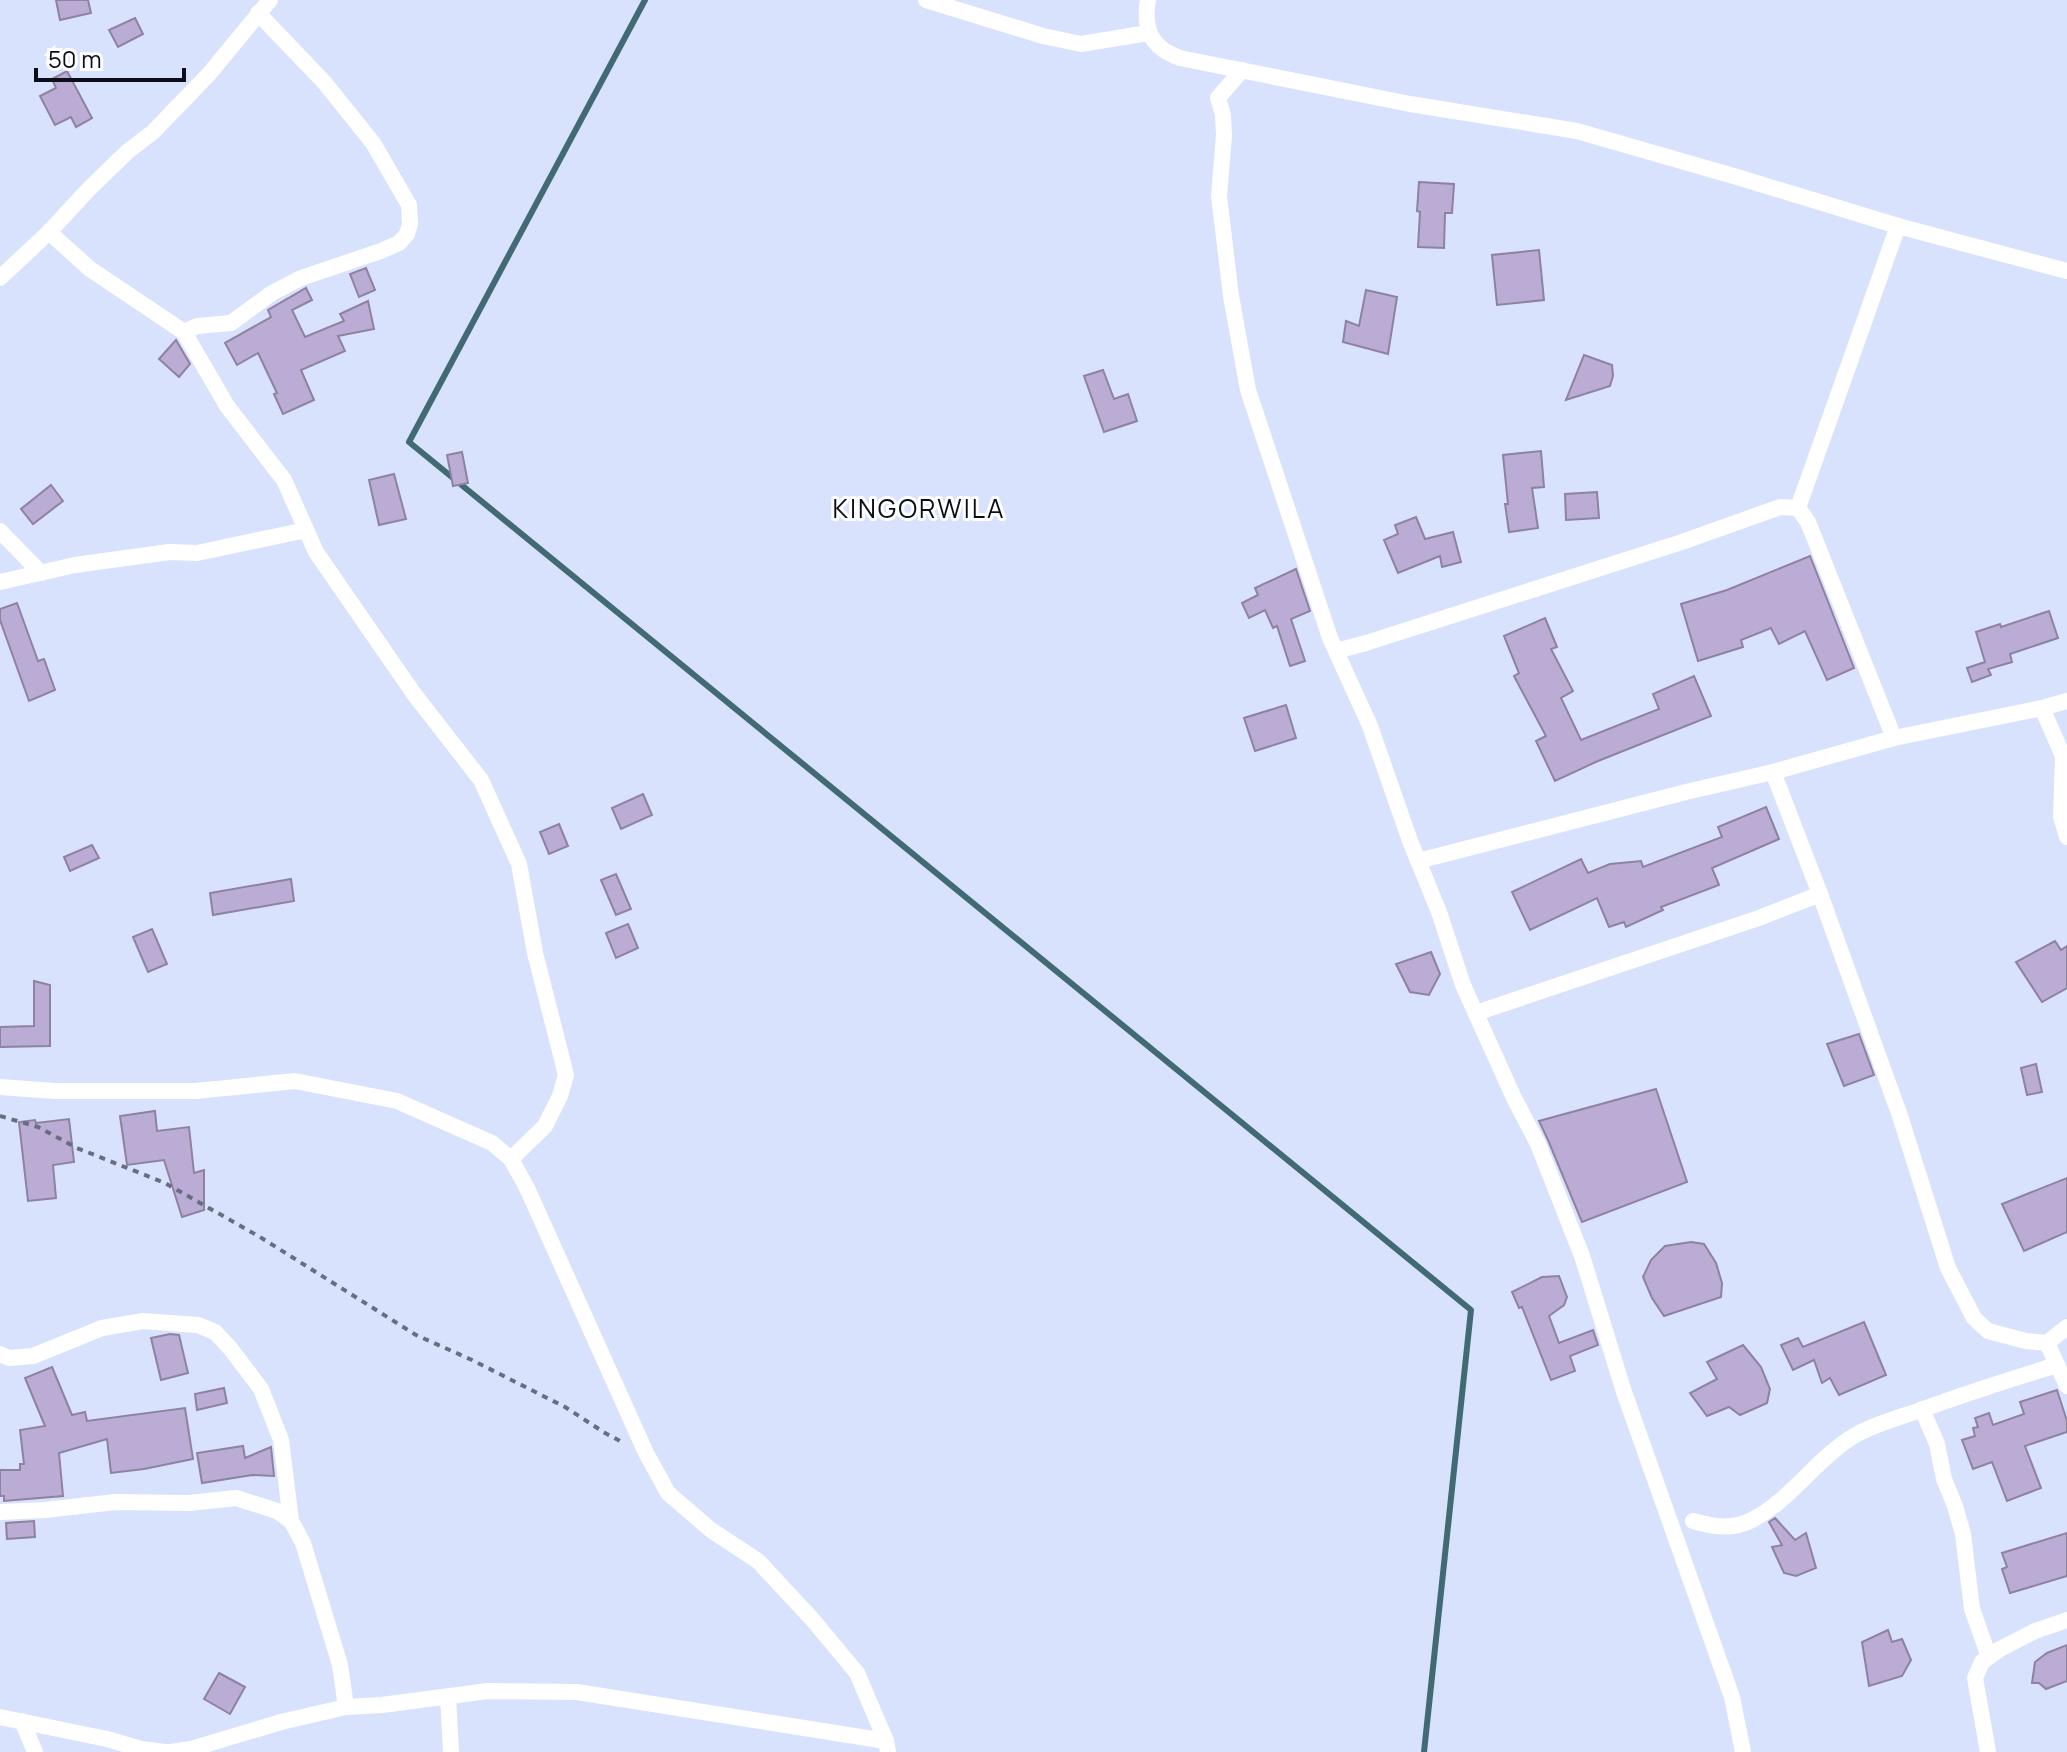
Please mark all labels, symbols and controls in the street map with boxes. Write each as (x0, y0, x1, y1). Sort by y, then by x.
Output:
scale bar (36, 32, 184, 82)
text: 50 m (48, 42, 102, 75)
district label: KINGORWILA (833, 490, 1005, 526)

